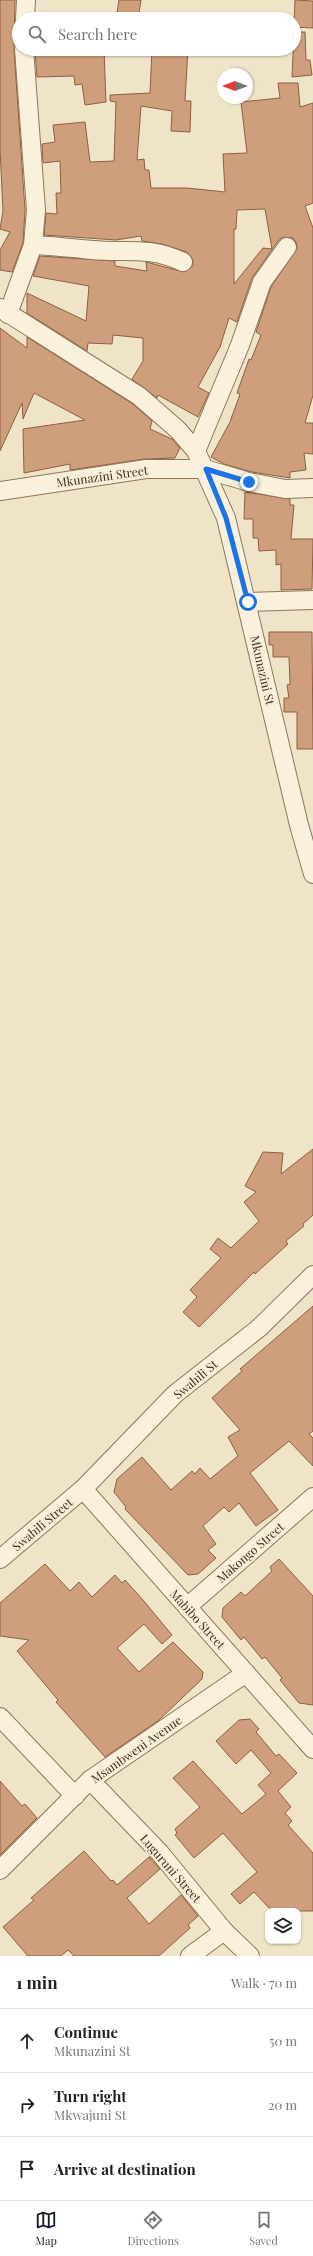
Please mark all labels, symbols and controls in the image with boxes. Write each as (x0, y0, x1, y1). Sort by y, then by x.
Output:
search box (12, 12, 301, 56)
icon: search (26, 23, 48, 45)
text: Search here (58, 24, 137, 44)
north arrow (217, 68, 253, 104)
street label: Mkunazini Street (55, 462, 150, 490)
route end (240, 473, 258, 491)
route start (239, 593, 257, 611)
street label: Mkunazini St (247, 634, 279, 707)
street label: Swahili St (170, 1355, 221, 1402)
street label: Swahili Street (8, 1493, 76, 1554)
street label: Makongo Street (213, 1518, 288, 1586)
street label: Mabibo Street (167, 1586, 230, 1653)
street label: Msambweni Avenue (88, 1712, 184, 1786)
street label: Luguruni Street (137, 1830, 206, 1906)
map controls (265, 1908, 301, 1944)
button: layers (265, 1908, 301, 1944)
text: 1 min (16, 1971, 58, 1993)
text: Walk · 70 m (231, 1974, 297, 1991)
text: Continue (54, 2022, 118, 2042)
icon: ahead (16, 2030, 38, 2052)
text: 50 m (269, 2032, 297, 2049)
text: Mkunazini St (54, 2042, 131, 2059)
text: Turn right (54, 2086, 127, 2106)
icon: right (16, 2094, 38, 2116)
text: 20 m (268, 2096, 297, 2113)
text: Mkwajuni St (54, 2106, 126, 2123)
icon: arrive (16, 2158, 38, 2180)
text: Arrive at destination (54, 2159, 196, 2179)
tab: Map (35, 2209, 57, 2248)
tab: Directions (127, 2209, 179, 2248)
tab: Saved (249, 2209, 278, 2248)

